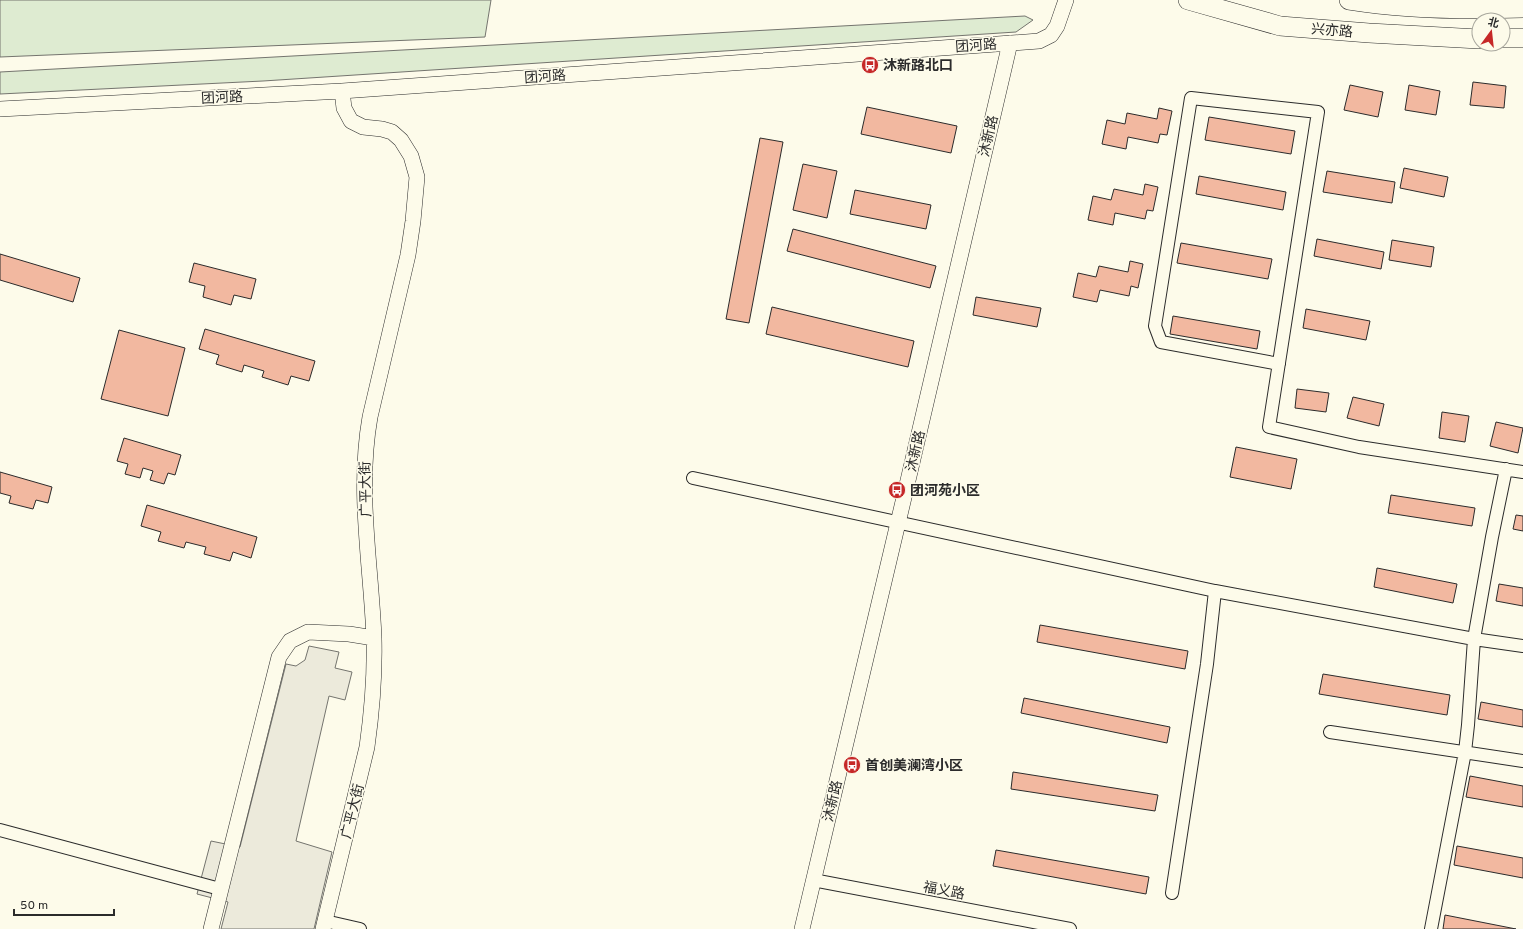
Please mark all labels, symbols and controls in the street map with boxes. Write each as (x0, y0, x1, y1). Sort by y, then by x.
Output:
north arrow (1471, 12, 1511, 52)
text: 北 (1486, 15, 1500, 31)
street label: 兴亦路 (1310, 21, 1354, 42)
street label: 团河路 (955, 37, 998, 56)
bus stop icon: 沐新路北口 (860, 55, 880, 75)
place label: 沐新路北口 (883, 57, 953, 75)
street label: 团河路 (524, 68, 567, 87)
street label: 团河路 (201, 89, 243, 108)
street label: 沐新路 (976, 114, 1002, 159)
street label: 沐新路 (903, 429, 929, 474)
street label: 广平大街 (358, 461, 375, 517)
bus stop icon: 团河苑小区 (887, 480, 907, 500)
place label: 团河苑小区 (910, 483, 980, 500)
bus stop icon: 首创美澜湾小区 (842, 755, 862, 775)
place label: 首创美澜湾小区 (865, 757, 963, 775)
street label: 沐新路 (820, 779, 846, 824)
street label: 广平大街 (338, 782, 368, 841)
street label: 福义路 (921, 879, 966, 904)
scale bar (14, 891, 114, 917)
text: 50 m (20, 898, 48, 914)

